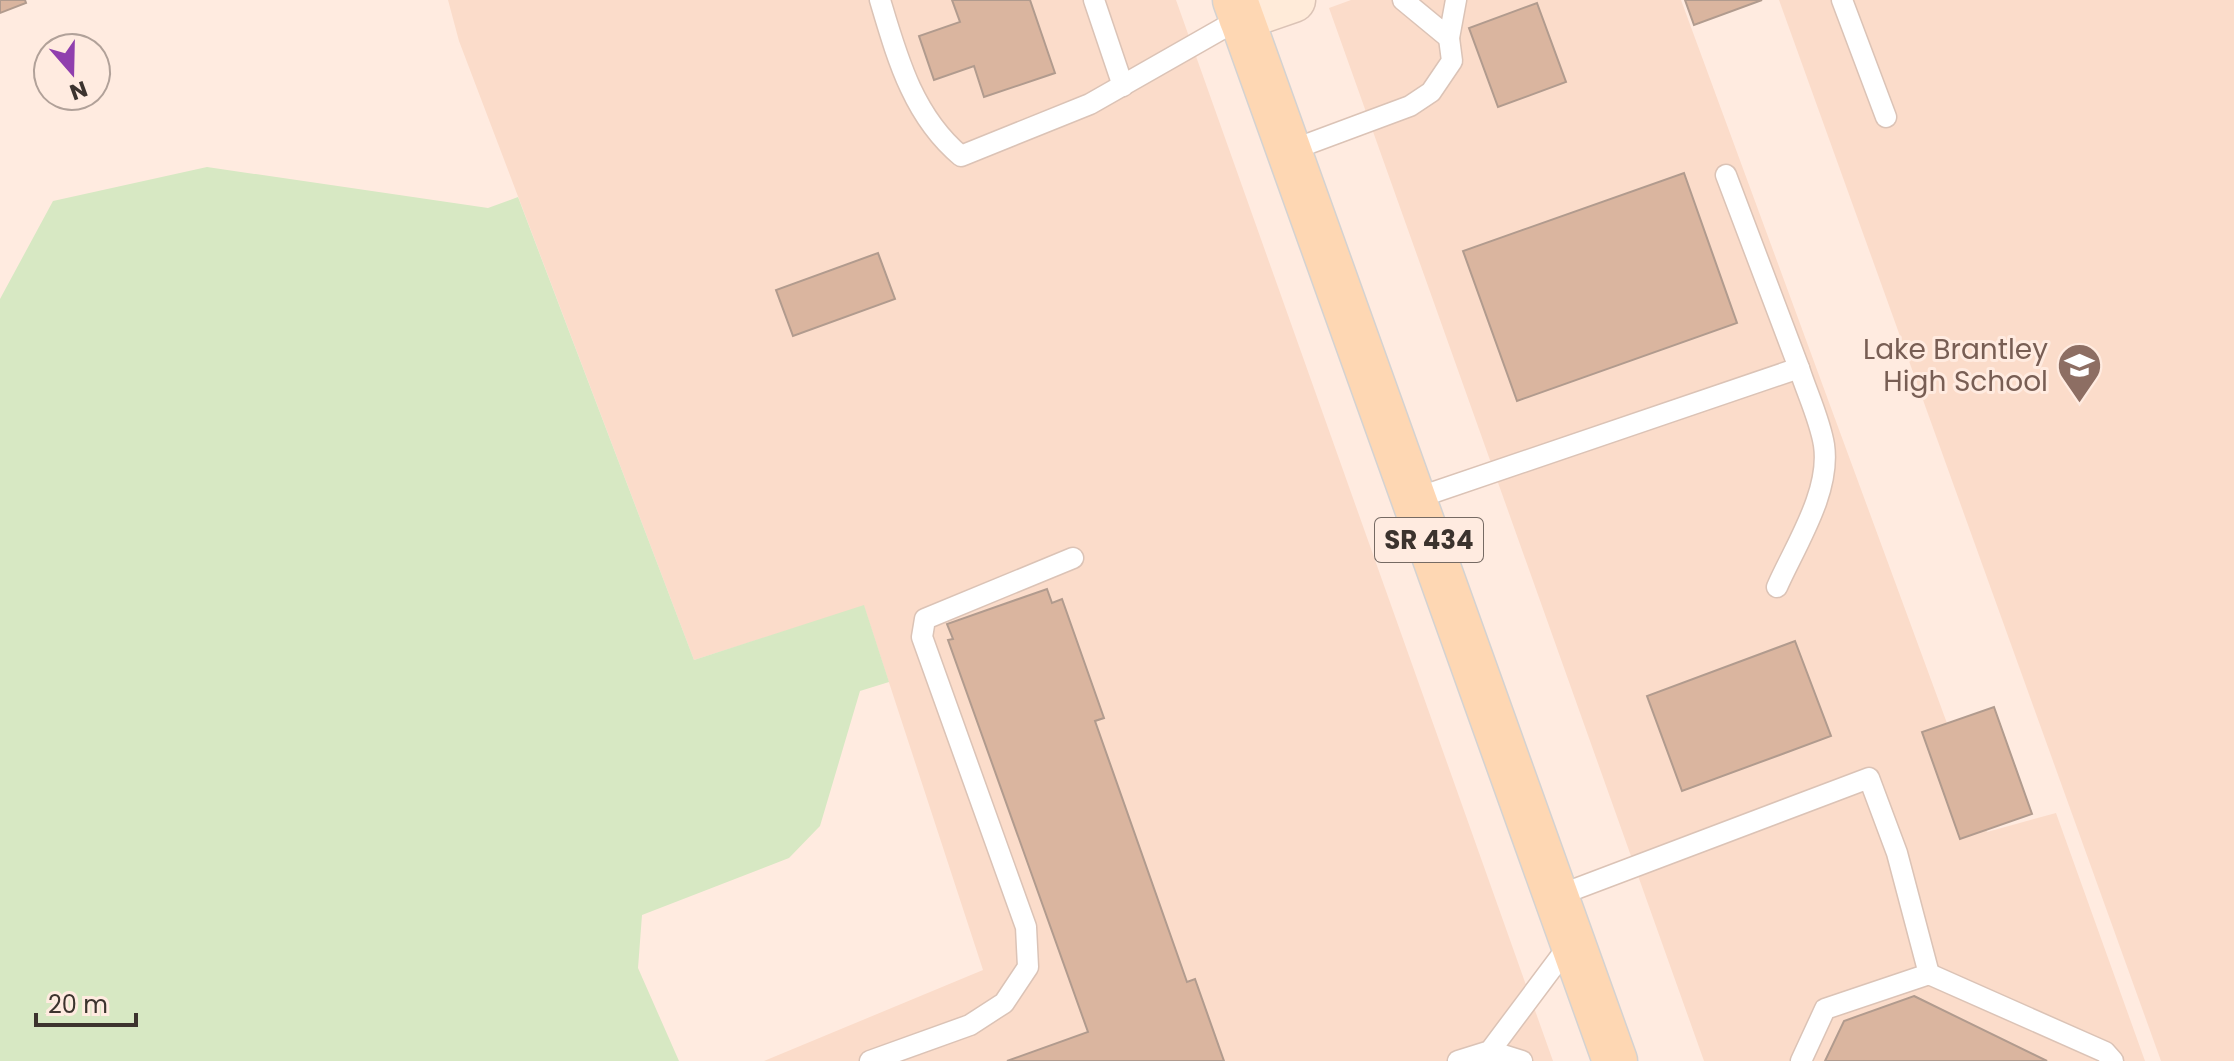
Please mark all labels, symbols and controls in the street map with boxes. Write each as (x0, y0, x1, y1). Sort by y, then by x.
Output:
north arrow (32, 32, 112, 112)
text: N (66, 73, 92, 108)
place label: Lake Brantley High School (1863, 330, 2048, 401)
school or university icon: Lake Brantley High School (2055, 341, 2103, 404)
road number: SR 434 (1375, 518, 1483, 562)
scale bar (36, 977, 136, 1027)
text: 20 m (48, 988, 108, 1021)

